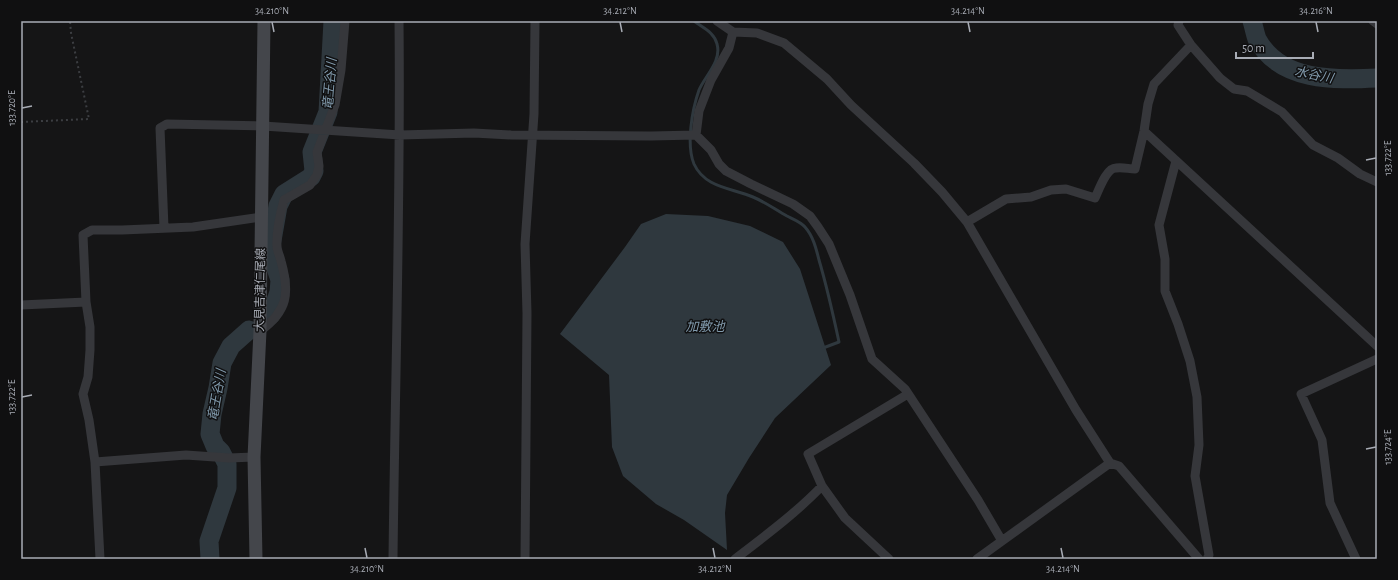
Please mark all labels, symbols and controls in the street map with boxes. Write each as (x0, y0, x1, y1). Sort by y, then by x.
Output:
text: 34.210°N (255, 6, 289, 16)
text: 34.212°N (603, 6, 637, 16)
text: 34.214°N (951, 6, 985, 16)
text: 34.216°N (1299, 6, 1333, 16)
scale bar (1236, 34, 1313, 60)
text: 50 m (1242, 42, 1265, 54)
water label: 竜王谷川 (321, 56, 339, 111)
water label: 水谷川 (1293, 64, 1336, 86)
text: 133.720°E (7, 90, 17, 126)
text: 133.722°E (1383, 140, 1393, 176)
street label: 大見吉津仁尾線 (252, 248, 267, 332)
water label: 加敷池 (685, 320, 726, 334)
water label: 竜王谷川 (206, 366, 229, 422)
text: 133.722°E (7, 379, 17, 415)
text: 133.724°E (1383, 429, 1393, 465)
text: 34.210°N (350, 564, 384, 574)
text: 34.212°N (698, 564, 732, 574)
text: 34.214°N (1046, 564, 1080, 574)

